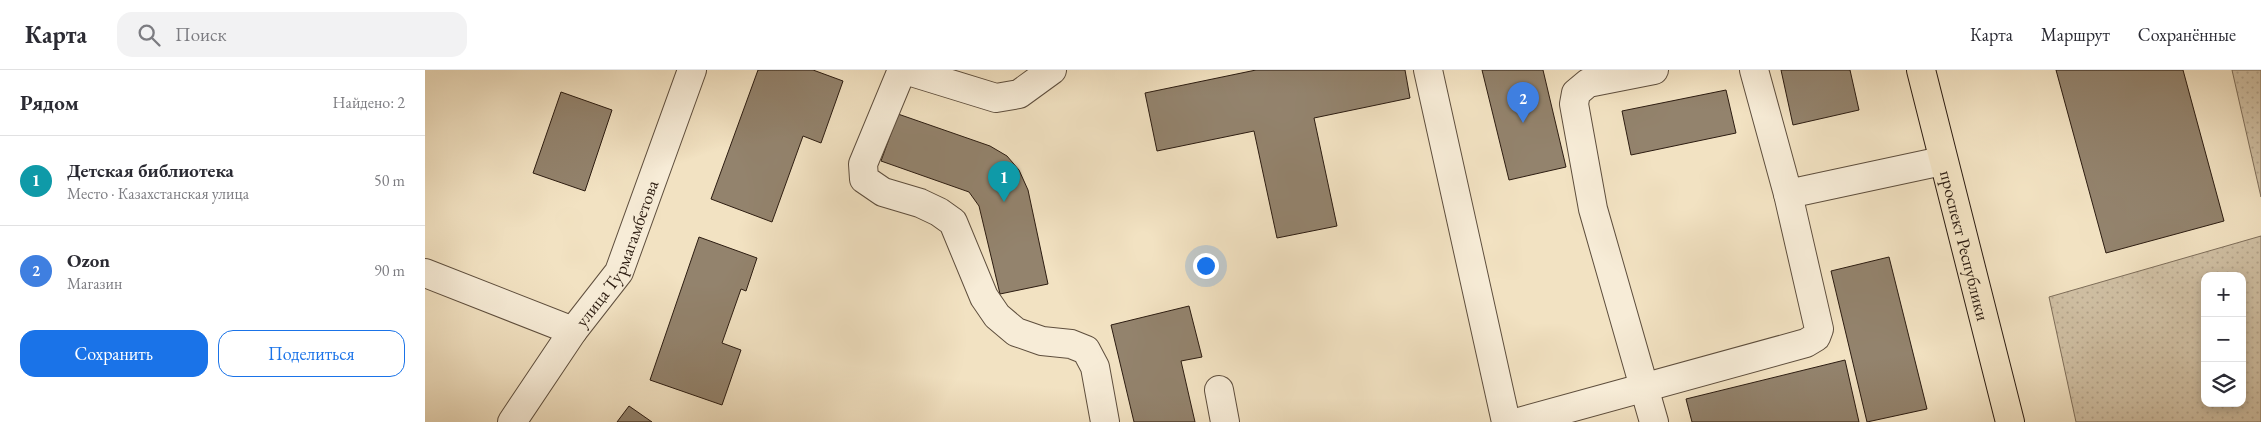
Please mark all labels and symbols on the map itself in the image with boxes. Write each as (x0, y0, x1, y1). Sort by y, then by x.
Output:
pin: 2 (1507, 82, 1539, 123)
pin: 1 (988, 161, 1020, 202)
street label: проспект Республики (1935, 168, 1996, 324)
street label: улица Турмагамбетова (569, 176, 663, 331)
your location (1193, 253, 1219, 279)

